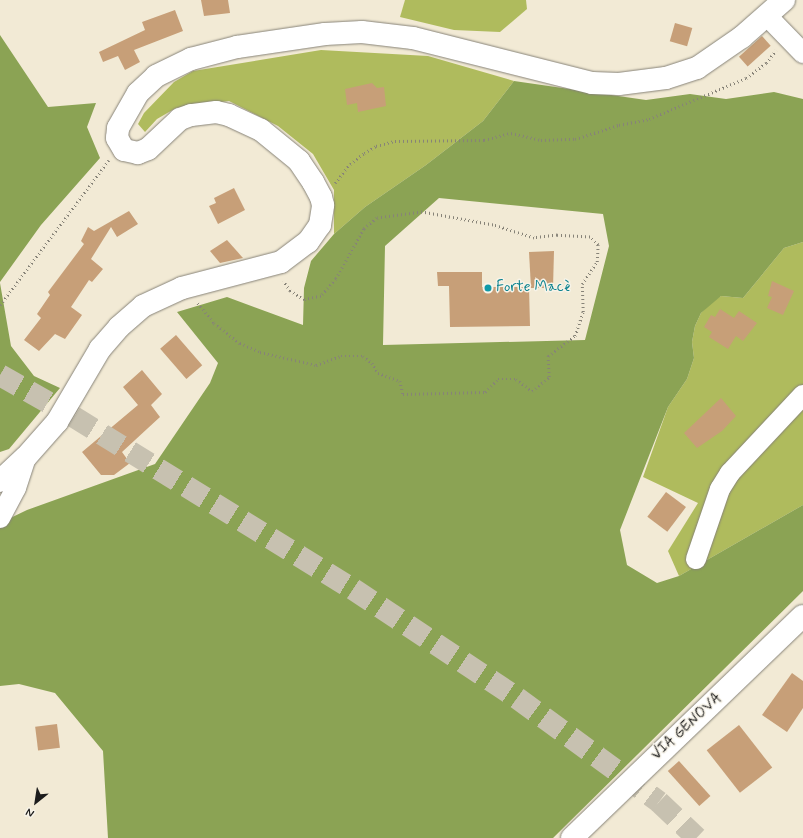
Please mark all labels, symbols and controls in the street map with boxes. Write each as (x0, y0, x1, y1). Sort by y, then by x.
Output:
place label: Forte Macè (496, 279, 569, 297)
marker: Forte Macè (483, 283, 493, 293)
street label: VIA GENOVA (648, 690, 726, 764)
north arrow (16, 782, 56, 822)
text: N (23, 805, 37, 820)

